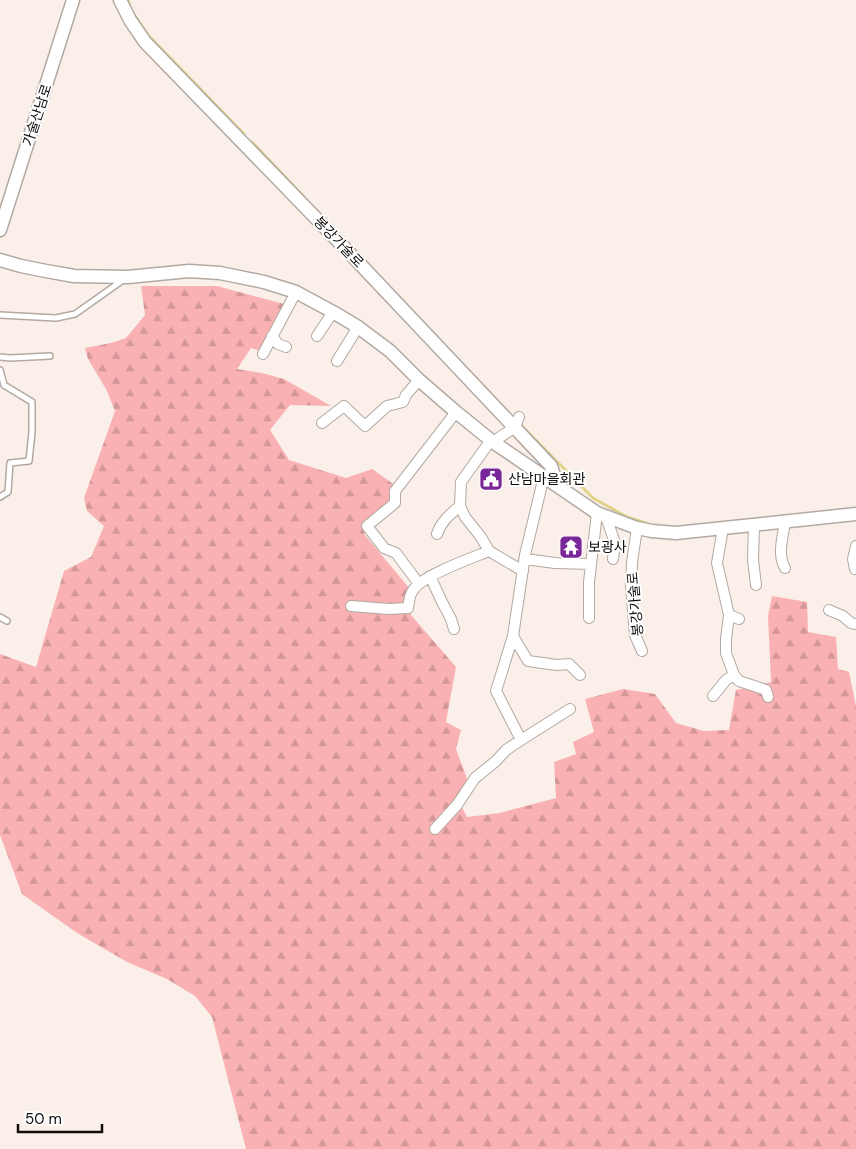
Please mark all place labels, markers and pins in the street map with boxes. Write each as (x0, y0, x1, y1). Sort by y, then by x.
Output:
public building icon: 산남마을회관 (478, 466, 504, 492)
place label: 산남마을회관 (508, 470, 585, 488)
temple icon: 보광사 (558, 534, 584, 560)
place label: 보광사 (588, 538, 627, 556)

